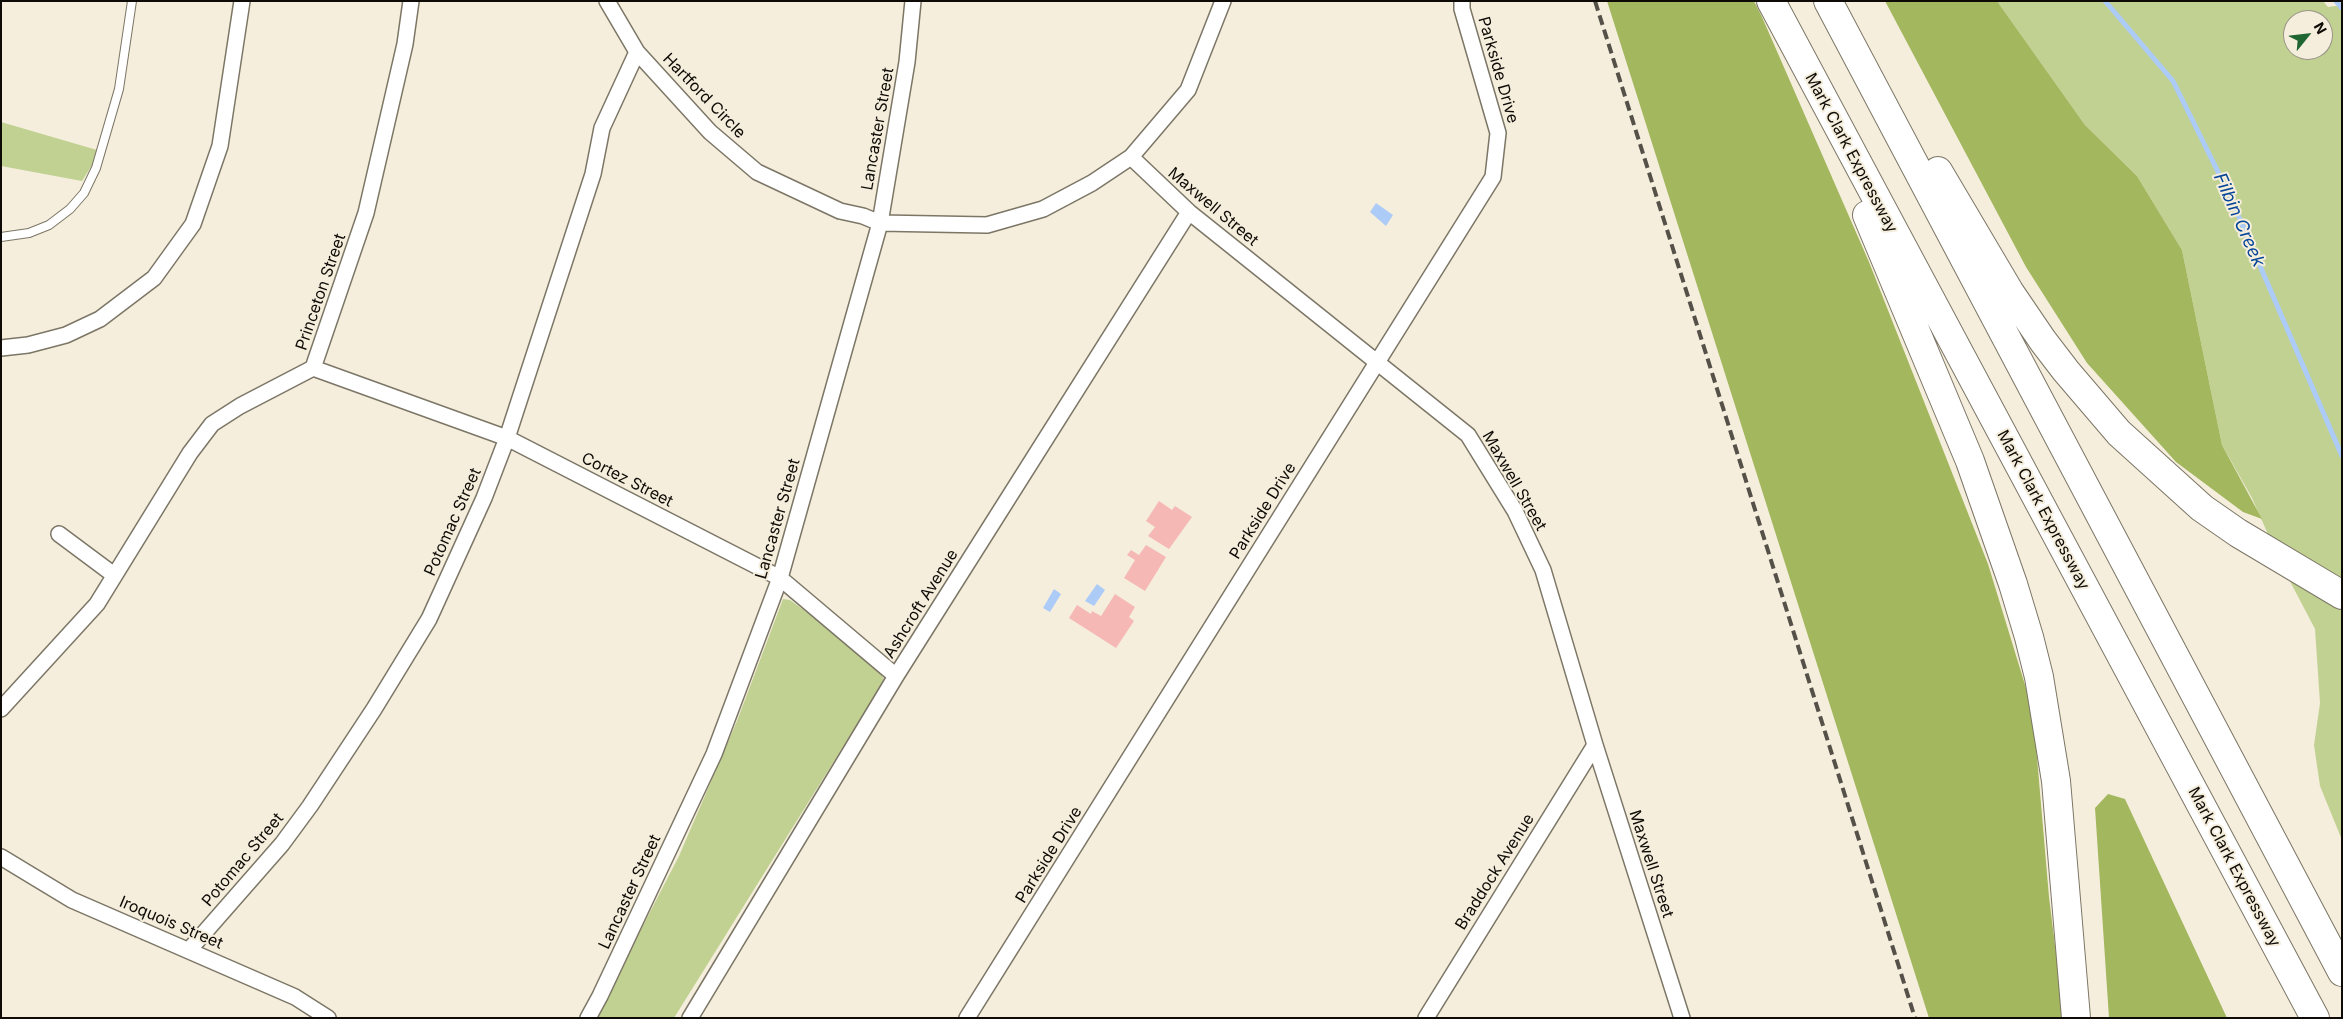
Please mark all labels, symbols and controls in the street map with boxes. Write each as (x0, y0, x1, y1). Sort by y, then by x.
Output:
north arrow (2283, 10, 2333, 60)
street label: Parkside Drive (1474, 15, 1522, 125)
text: N (2311, 19, 2331, 37)
street label: Hartford Circle (659, 49, 749, 143)
street label: Lancaster Street (858, 66, 898, 192)
street label: Mark Clark Expressway (1801, 70, 1901, 236)
street label: Maxwell Street (1164, 164, 1262, 250)
water label: Filbin Creek (2209, 170, 2269, 270)
street label: Princeton Street (292, 231, 350, 353)
street label: Mark Clark Expressway (1993, 427, 2093, 593)
street label: Maxwell Street (1478, 428, 1550, 534)
street label: Cortez Street (578, 449, 676, 511)
street label: Lancaster Street (752, 457, 804, 581)
street label: Parkside Drive (1226, 459, 1300, 563)
street label: Potomac Street (421, 465, 485, 579)
street label: Ashcroft Avenue (880, 546, 962, 662)
street label: Mark Clark Expressway (2184, 784, 2284, 950)
street label: Parkside Drive (1012, 803, 1086, 907)
street label: Maxwell Street (1625, 808, 1677, 920)
street label: Potomac Street (198, 809, 288, 911)
street label: Braddock Avenue (1452, 810, 1538, 934)
street label: Lancaster Street (595, 832, 665, 952)
street label: Iroquois Street (116, 893, 226, 953)

